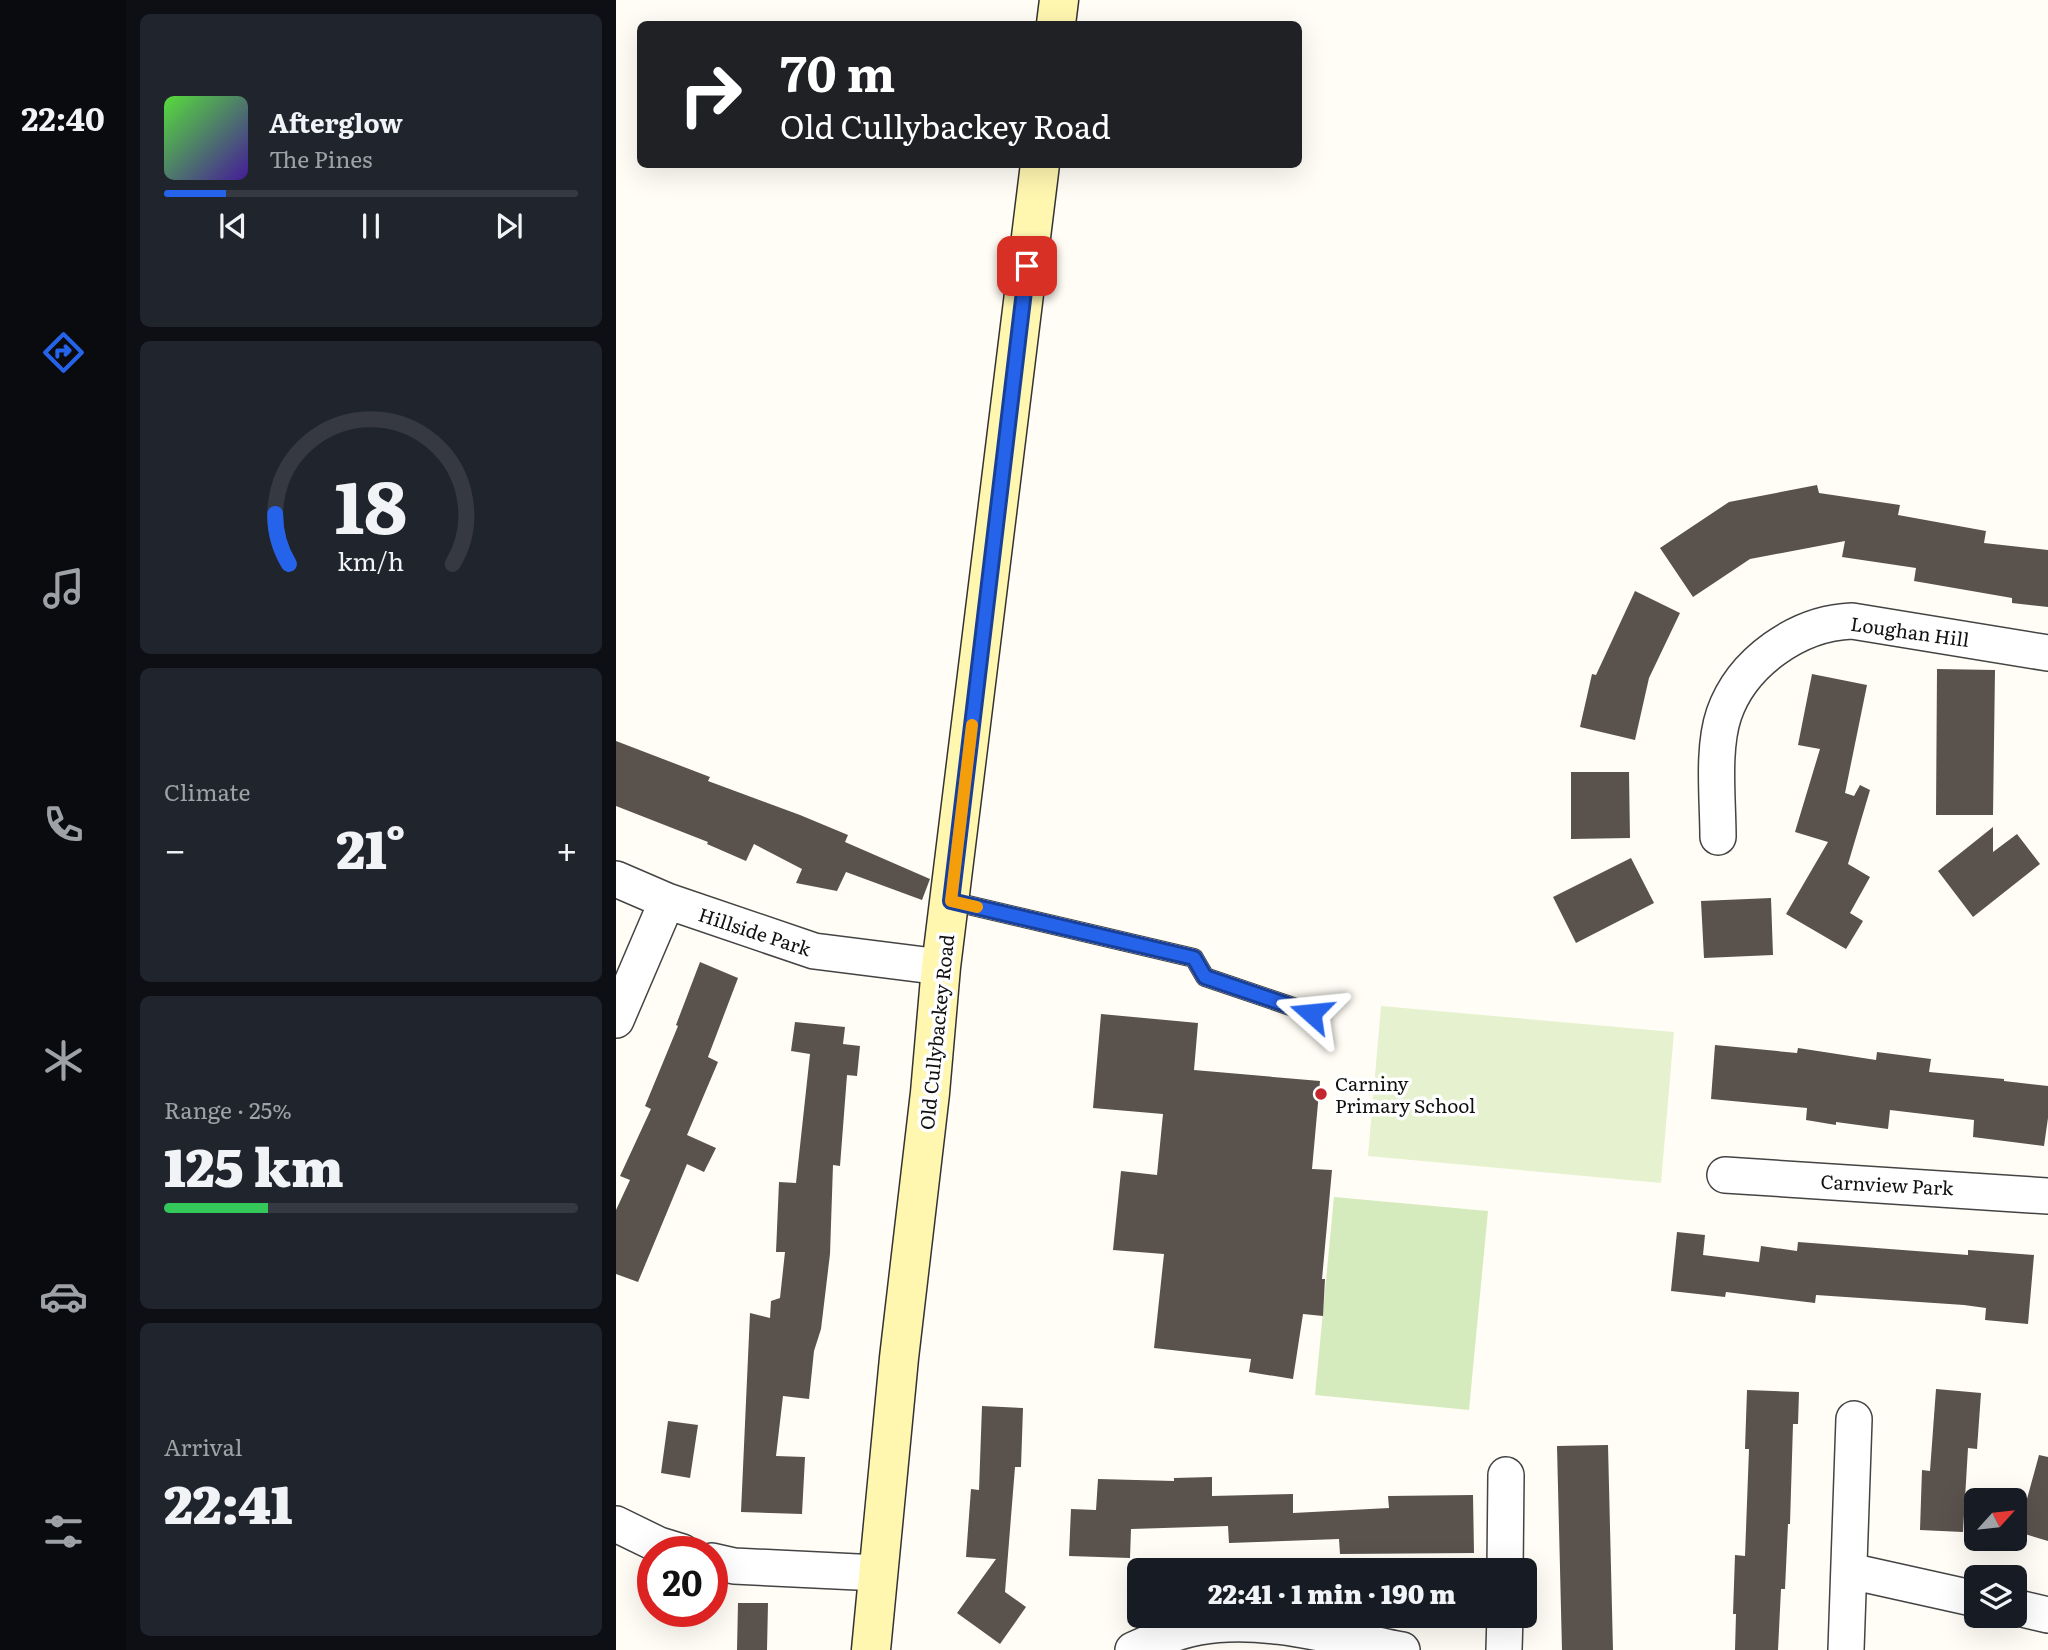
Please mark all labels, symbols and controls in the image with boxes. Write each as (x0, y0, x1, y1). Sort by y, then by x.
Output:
text: 70 m (780, 34, 895, 107)
icon: right (665, 49, 756, 140)
text: 22:40 (21, 93, 105, 141)
text: Old Cullybackey Road (780, 101, 1111, 149)
text: Afterglow (269, 102, 403, 141)
text: The Pines (269, 141, 372, 175)
icon: previous (214, 207, 252, 245)
icon: pause (352, 207, 390, 245)
icon: next (490, 207, 528, 245)
pin (997, 236, 1057, 296)
icon: arrive (1008, 247, 1046, 285)
icon: directions (39, 328, 88, 377)
text: 18 (334, 448, 408, 556)
text: km/h (338, 542, 404, 579)
icon: music (39, 564, 88, 613)
street label: Loughan Hill (1849, 609, 1971, 653)
text: Climate (164, 774, 250, 808)
icon: phone (39, 800, 88, 849)
text: 21° (336, 808, 406, 885)
text: − (164, 819, 186, 876)
text: + (556, 819, 578, 876)
street label: Hillside Park (695, 900, 815, 962)
street label: Old Cullybackey Road (912, 933, 960, 1131)
position arrow (1274, 976, 1348, 1050)
icon: climate (39, 1036, 88, 1085)
place label: Carniny Primary School (1335, 1069, 1476, 1119)
marker: Carniny Primary School (1313, 1086, 1329, 1102)
text: Range · 25% (164, 1092, 292, 1126)
text: 125 km (164, 1126, 344, 1203)
street label: Carnview Park (1820, 1167, 1955, 1201)
icon: car (39, 1272, 88, 1321)
text: Arrival (164, 1429, 243, 1463)
text: 22:41 (164, 1463, 293, 1540)
north arrow (1964, 1488, 2026, 1550)
map controls (1964, 1488, 2027, 1628)
icon: filters (39, 1507, 88, 1556)
speed limit sign: 20 (637, 1536, 728, 1627)
button: layers (1964, 1565, 2027, 1628)
text: 22:41 · 1 min · 190 m (1208, 1573, 1456, 1612)

